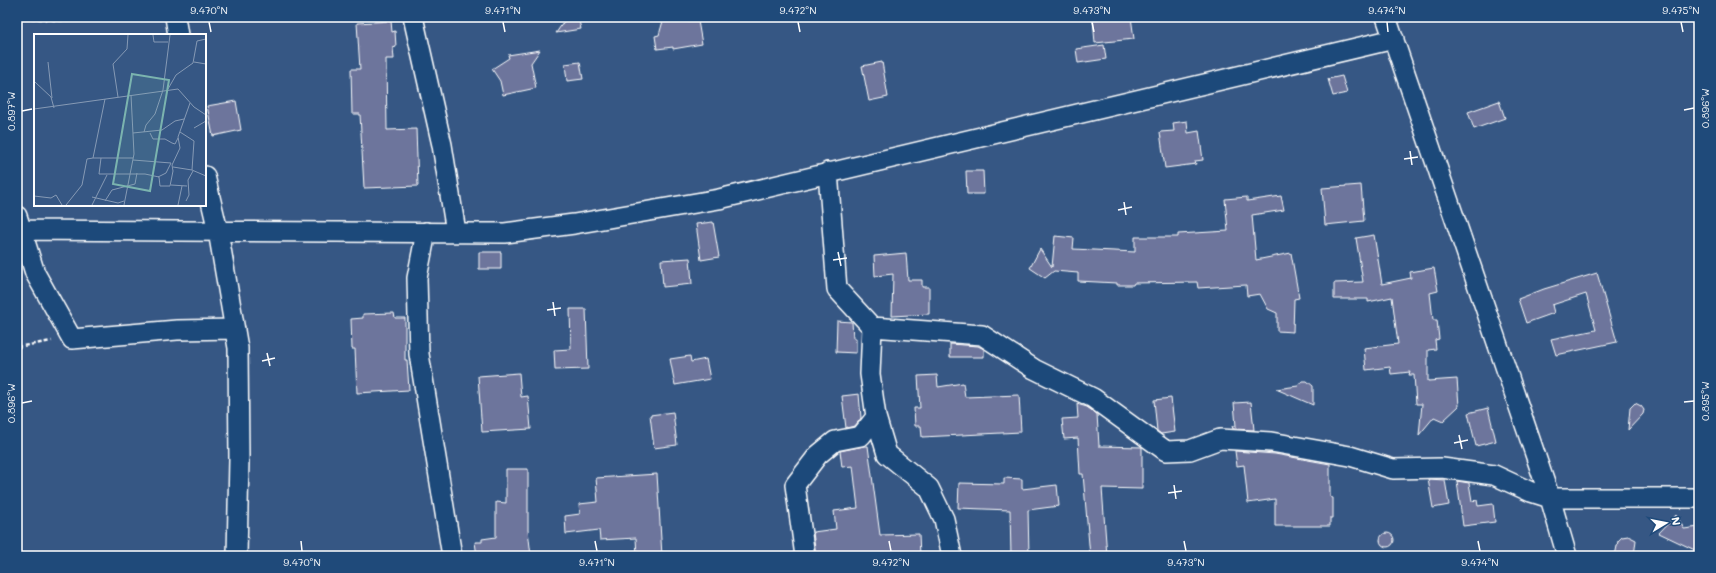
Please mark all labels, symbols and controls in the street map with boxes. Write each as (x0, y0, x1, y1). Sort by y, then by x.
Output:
text: 9.470°N (190, 3, 228, 17)
text: 9.471°N (485, 3, 521, 17)
text: 9.472°N (779, 3, 817, 17)
text: 9.473°N (1073, 3, 1111, 17)
text: 9.474°N (1368, 3, 1406, 17)
text: 9.475°N (1662, 3, 1700, 17)
inset map (34, 34, 206, 206)
text: 0.896°W (1698, 88, 1712, 128)
text: 0.897°W (4, 91, 18, 131)
text: 0.895°W (1698, 381, 1712, 421)
text: 0.896°W (4, 383, 18, 423)
north arrow (1646, 503, 1686, 543)
text: N (1668, 516, 1684, 527)
text: 9.470°N (283, 555, 321, 569)
text: 9.471°N (579, 555, 615, 569)
text: 9.472°N (872, 555, 910, 569)
text: 9.473°N (1167, 555, 1205, 569)
text: 9.474°N (1461, 555, 1499, 569)

